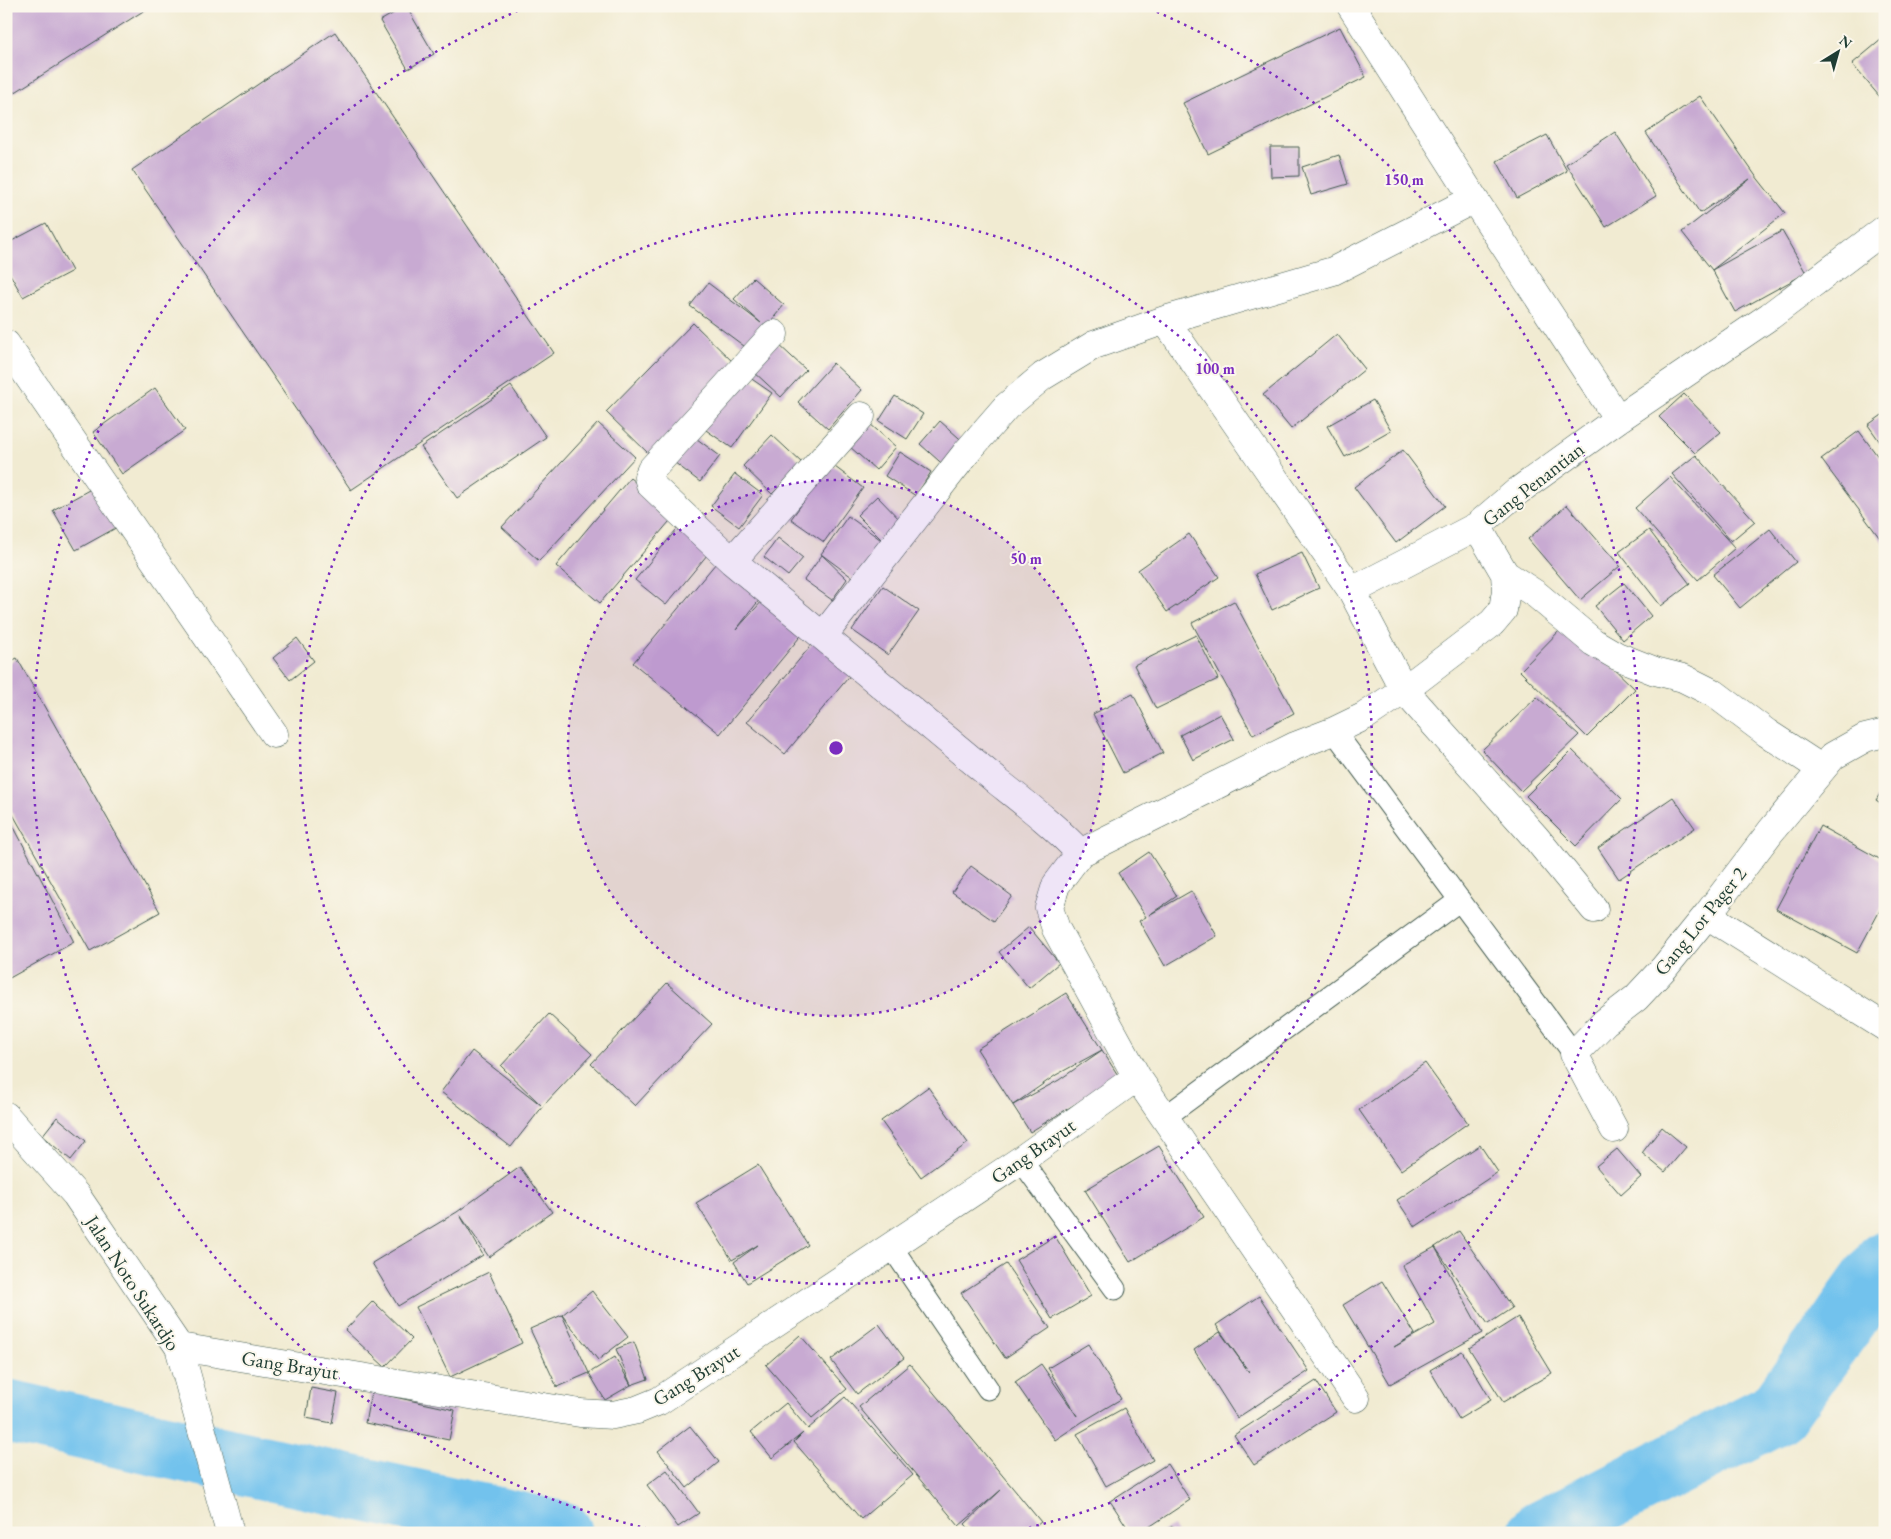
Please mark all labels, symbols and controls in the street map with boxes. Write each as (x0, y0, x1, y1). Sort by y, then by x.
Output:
north arrow (1814, 28, 1864, 78)
text: N (1836, 31, 1856, 53)
text: 150 m (1384, 170, 1424, 189)
text: 100 m (1195, 359, 1235, 378)
street label: Gang Penantian (1477, 436, 1590, 532)
text: 50 m (1010, 549, 1042, 568)
centre of rings (827, 739, 845, 757)
street label: Gang Lor Pager 2 (1648, 861, 1752, 981)
street label: Gang Brayut (986, 1112, 1081, 1190)
street label: Jalan Noto Sukardjo (78, 1209, 187, 1356)
street label: Gang Brayut (648, 1338, 745, 1412)
street label: Gang Brayut (240, 1345, 341, 1386)

